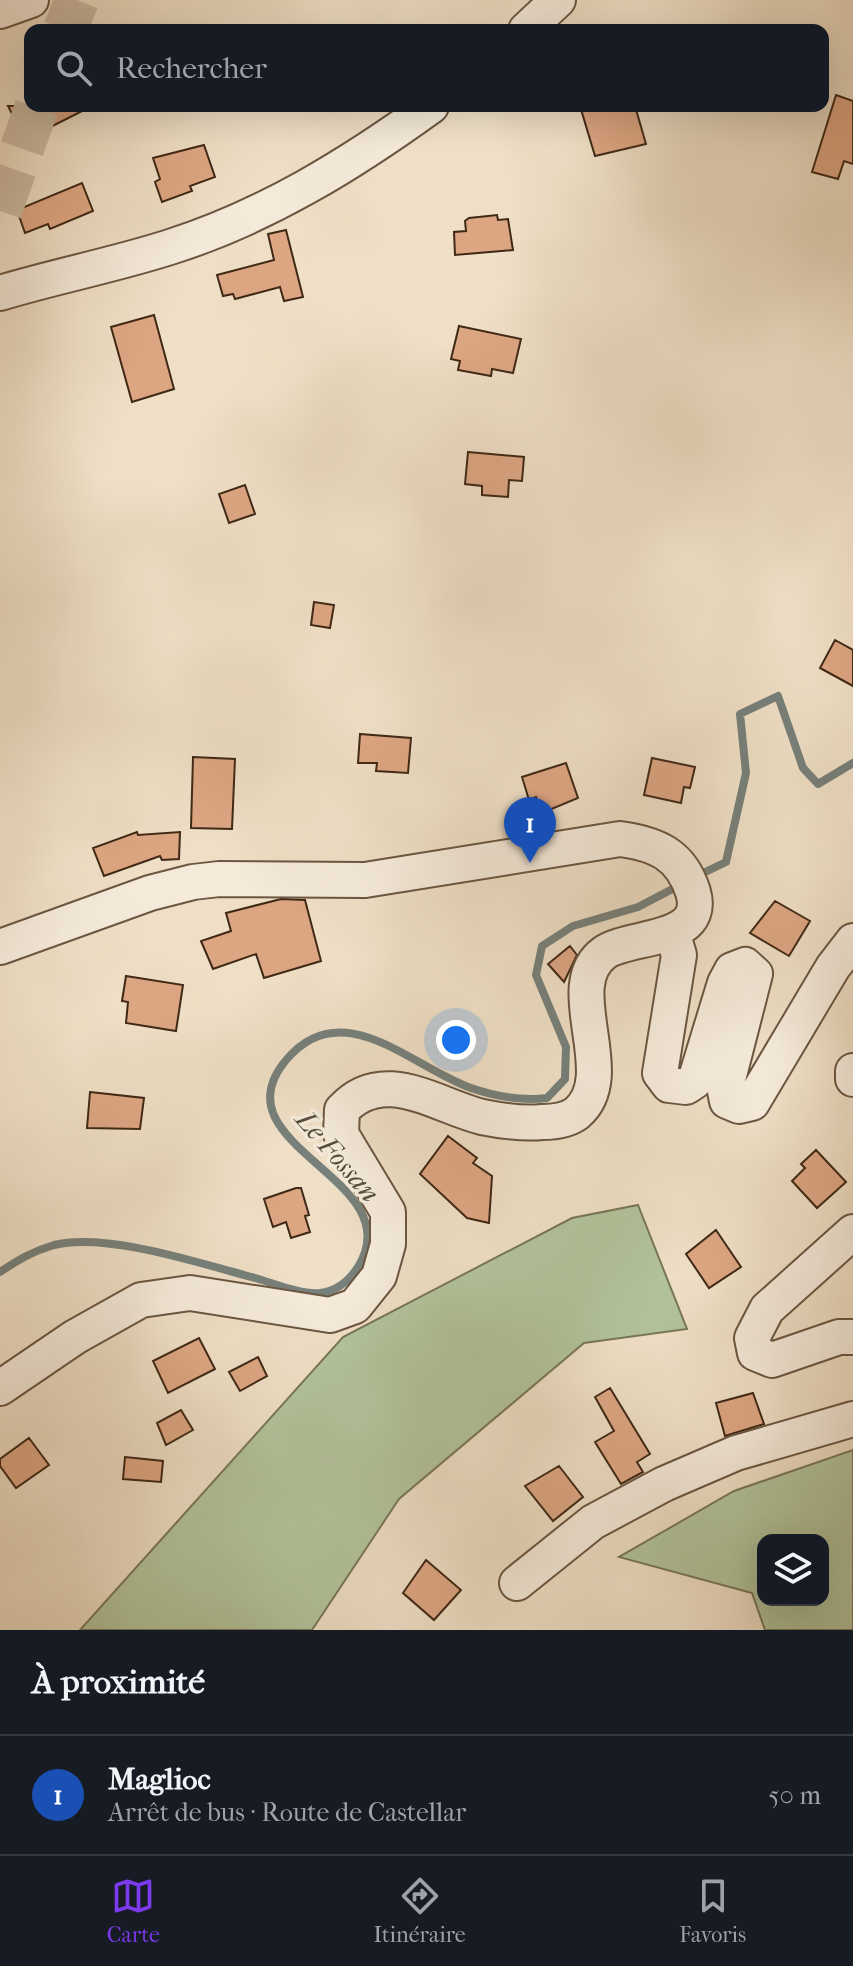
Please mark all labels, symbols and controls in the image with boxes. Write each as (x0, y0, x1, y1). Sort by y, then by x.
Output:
search box (24, 24, 829, 112)
icon: search (52, 46, 96, 90)
text: Rechercher (116, 51, 267, 86)
pin: 1 (504, 797, 556, 863)
your location (436, 1020, 476, 1060)
water label: Le Fossan (288, 1102, 387, 1209)
map controls (757, 1534, 829, 1606)
button: layers (757, 1534, 829, 1606)
text: À proximité (32, 1662, 205, 1702)
text: Maglioc (108, 1762, 211, 1797)
text: 1 (53, 1780, 63, 1811)
text: 50 m (768, 1780, 821, 1811)
text: Arrêt de bus · Route de Castellar (108, 1797, 466, 1828)
tab: Carte (107, 1874, 160, 1948)
tab: Itinéraire (373, 1874, 466, 1948)
tab: Favoris (679, 1874, 746, 1948)

